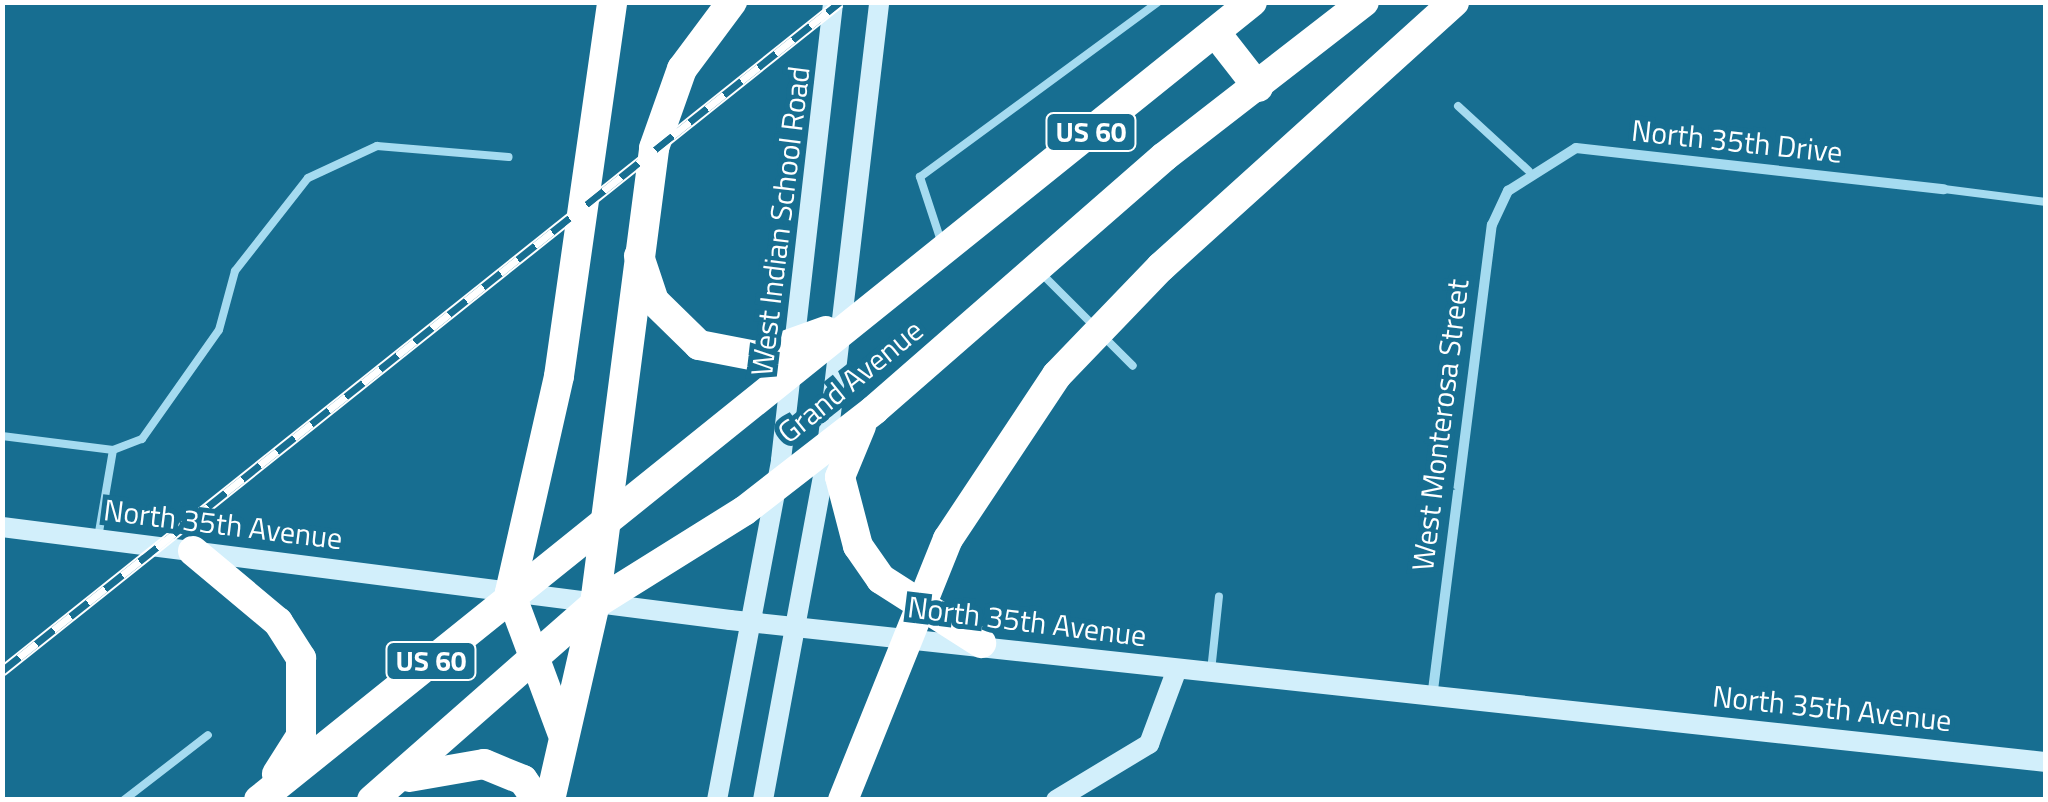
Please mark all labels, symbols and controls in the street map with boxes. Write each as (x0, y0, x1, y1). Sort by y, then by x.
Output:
street label: West Indian School Road (743, 64, 817, 378)
road number: US 60 (1044, 109, 1138, 155)
street label: North 35th Drive (1630, 112, 1844, 170)
street label: West Monterosa Street (1404, 277, 1476, 573)
street label: Grand Avenue (770, 312, 930, 450)
street label: North 35th Avenue (102, 491, 344, 557)
street label: North 35th Avenue (906, 588, 1148, 654)
road number: US 60 (384, 638, 478, 684)
street label: North 35th Avenue (1711, 678, 1953, 738)

